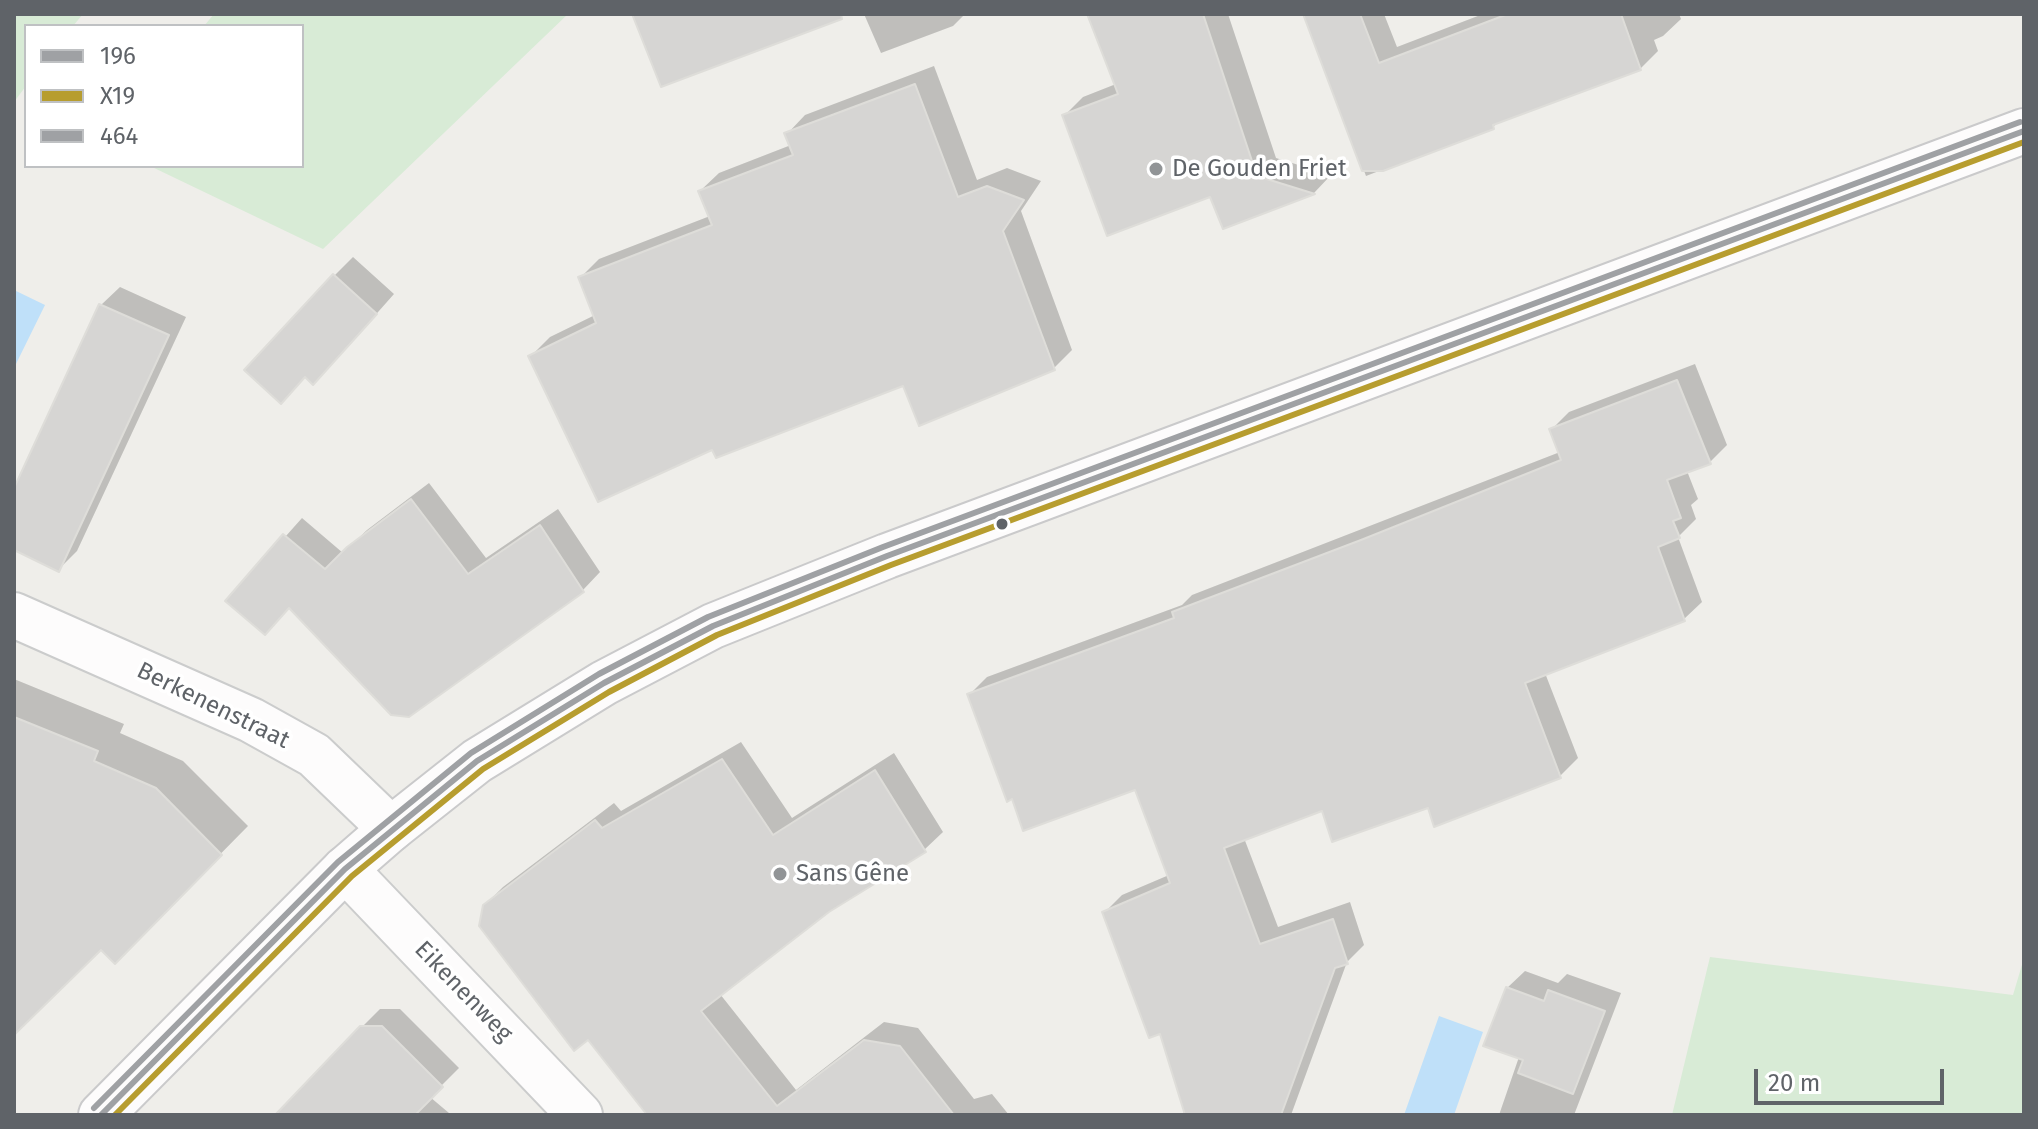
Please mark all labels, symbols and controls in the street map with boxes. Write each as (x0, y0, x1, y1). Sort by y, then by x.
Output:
legend (24, 24, 304, 168)
text: 196 (100, 42, 136, 70)
text: X19 (100, 82, 135, 110)
text: 464 (100, 122, 138, 150)
place label: De Gouden Friet (1172, 155, 1347, 183)
marker: De Gouden Friet (1147, 160, 1165, 178)
unlabelled marker (994, 516, 1010, 532)
street label: Berkenenstraat (132, 657, 294, 755)
place label: Sans Gêne (796, 860, 909, 888)
marker: Sans Gêne (771, 865, 789, 883)
street label: Eikenenweg (408, 936, 518, 1048)
scale bar (1758, 1053, 1948, 1103)
text: 20 m (1768, 1069, 1820, 1097)

